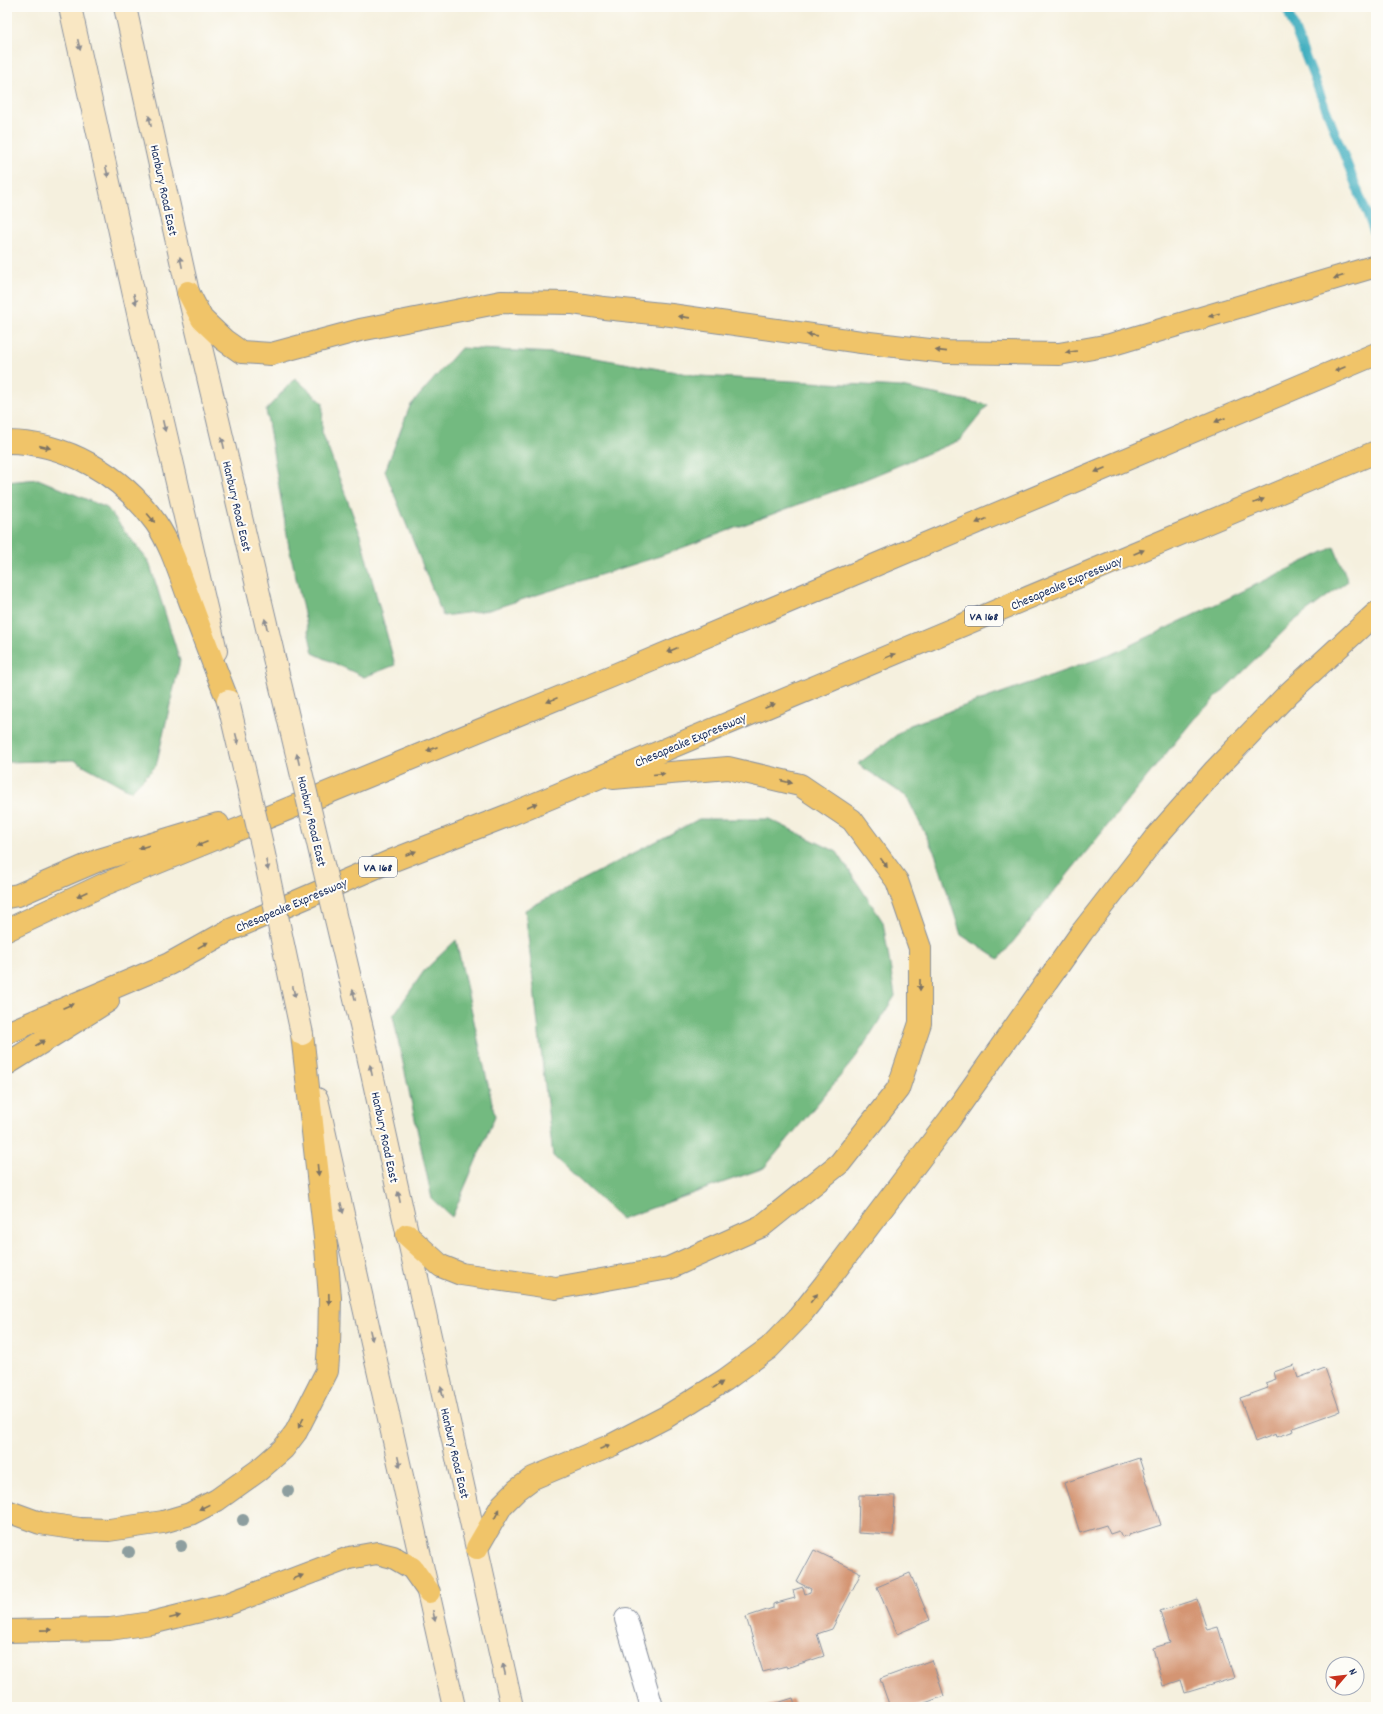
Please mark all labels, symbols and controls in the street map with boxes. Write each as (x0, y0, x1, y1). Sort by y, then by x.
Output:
one-way arrow (76, 39, 82, 51)
one-way arrow (147, 115, 153, 128)
street label: Hanbury Road East (144, 143, 182, 238)
one-way arrow (104, 166, 110, 178)
one-way arrow (178, 256, 184, 268)
one-way arrow (1332, 274, 1344, 280)
one-way arrow (133, 293, 139, 305)
one-way arrow (1208, 312, 1220, 318)
one-way arrow (678, 314, 690, 320)
one-way arrow (806, 332, 819, 338)
one-way arrow (935, 348, 948, 354)
one-way arrow (1065, 349, 1077, 355)
one-way arrow (1335, 366, 1346, 372)
one-way arrow (1214, 417, 1226, 423)
one-way arrow (161, 420, 167, 432)
one-way arrow (220, 437, 226, 449)
one-way arrow (39, 444, 52, 450)
street label: Hanbury Road East (216, 459, 255, 554)
one-way arrow (1095, 467, 1106, 473)
one-way arrow (1253, 498, 1265, 504)
one-way arrow (147, 512, 156, 523)
one-way arrow (974, 518, 986, 524)
one-way arrow (1133, 548, 1145, 554)
street label: Chesapeake Expressway (1008, 552, 1126, 616)
road number: VA 168 (965, 606, 1003, 626)
one-way arrow (263, 618, 269, 630)
one-way arrow (665, 648, 677, 654)
one-way arrow (884, 652, 896, 658)
one-way arrow (545, 698, 557, 704)
one-way arrow (764, 702, 776, 708)
street label: Chesapeake Expressway (632, 709, 750, 773)
one-way arrow (234, 732, 240, 745)
one-way arrow (425, 747, 437, 753)
one-way arrow (295, 753, 301, 766)
one-way arrow (652, 771, 665, 778)
street label: Hanbury Road East (291, 774, 330, 869)
one-way arrow (781, 779, 793, 785)
one-way arrow (526, 802, 538, 808)
one-way arrow (196, 842, 208, 848)
one-way arrow (137, 844, 149, 850)
one-way arrow (406, 850, 417, 856)
road number: VA 168 (359, 857, 397, 877)
one-way arrow (880, 858, 888, 869)
one-way arrow (264, 859, 270, 871)
street label: Chesapeake Expressway (233, 874, 351, 938)
one-way arrow (77, 891, 88, 897)
one-way arrow (197, 941, 209, 948)
one-way arrow (917, 979, 923, 992)
one-way arrow (291, 986, 297, 998)
one-way arrow (351, 989, 357, 1001)
one-way arrow (63, 1003, 74, 1009)
one-way arrow (35, 1039, 45, 1047)
one-way arrow (368, 1064, 374, 1076)
street label: Hanbury Road East (365, 1090, 403, 1185)
one-way arrow (314, 1164, 321, 1176)
one-way arrow (395, 1191, 401, 1203)
one-way arrow (339, 1202, 345, 1214)
one-way arrow (810, 1292, 819, 1303)
one-way arrow (326, 1293, 333, 1305)
one-way arrow (368, 1329, 374, 1341)
one-way arrow (712, 1381, 724, 1388)
one-way arrow (439, 1386, 445, 1398)
street label: Hanbury Road East (434, 1406, 473, 1501)
one-way arrow (297, 1417, 304, 1428)
one-way arrow (599, 1444, 611, 1450)
one-way arrow (397, 1456, 403, 1468)
one-way arrow (198, 1504, 210, 1510)
one-way arrow (493, 1509, 500, 1520)
one-way arrow (293, 1573, 305, 1579)
one-way arrow (431, 1610, 437, 1622)
one-way arrow (169, 1613, 181, 1619)
one-way arrow (40, 1627, 53, 1633)
north arrow (1325, 1656, 1365, 1696)
one-way arrow (500, 1663, 506, 1675)
text: N (1344, 1666, 1361, 1679)

